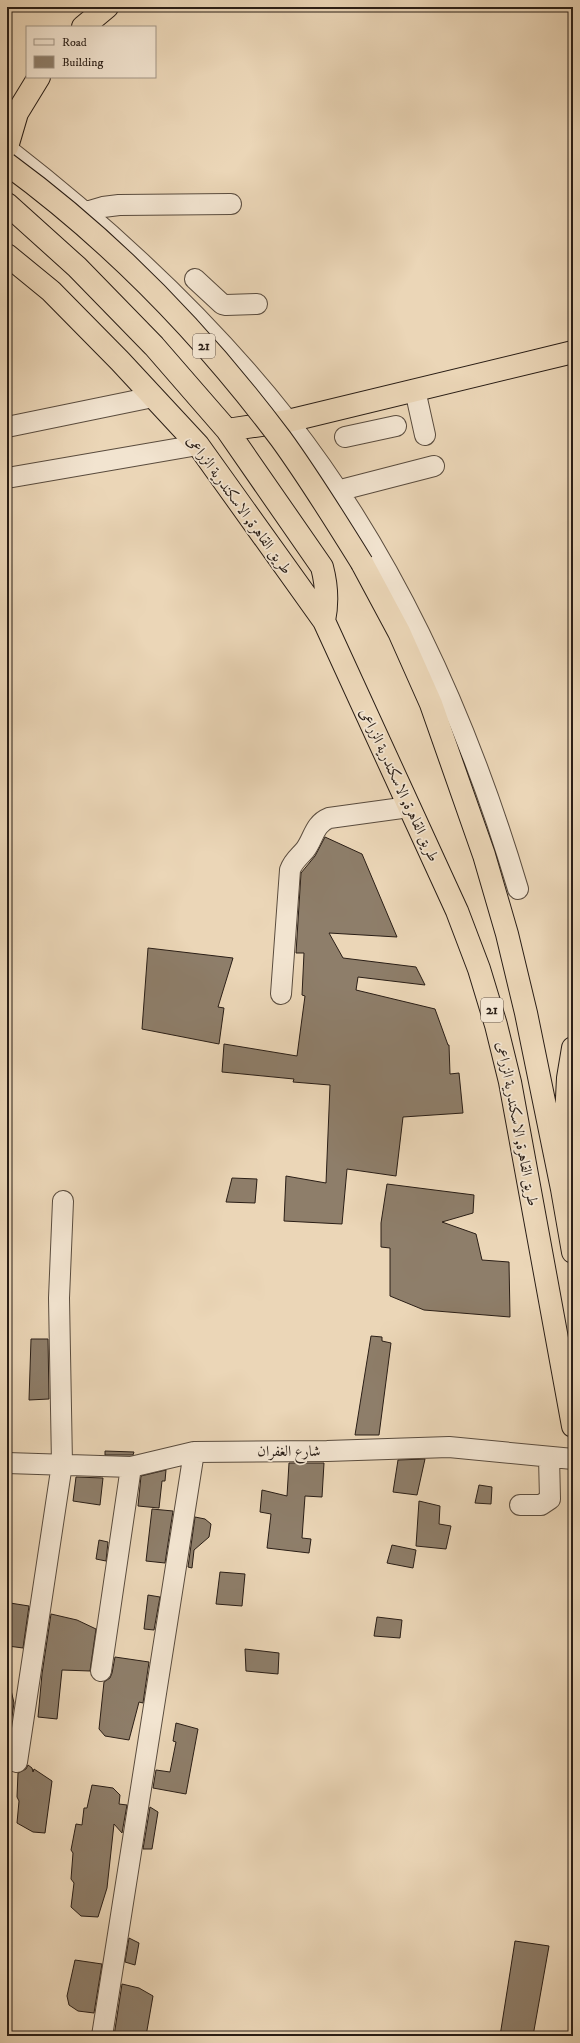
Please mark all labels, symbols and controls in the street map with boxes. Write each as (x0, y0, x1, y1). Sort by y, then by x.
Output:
legend (26, 26, 156, 78)
text: Road (62, 35, 87, 50)
text: Building (62, 55, 103, 70)
road number: 21 (193, 334, 215, 358)
street label: طريق القاهرة, الاسكندرية الزراعى (182, 432, 296, 578)
street label: طريق القاهرة, الاسكندرية الزراعى (355, 705, 443, 865)
road number: 21 (481, 998, 503, 1022)
street label: طريق القاهرة, الاسكندرية الزراعى (492, 1040, 542, 1208)
street label: شارع الغفران (257, 1442, 321, 1464)

